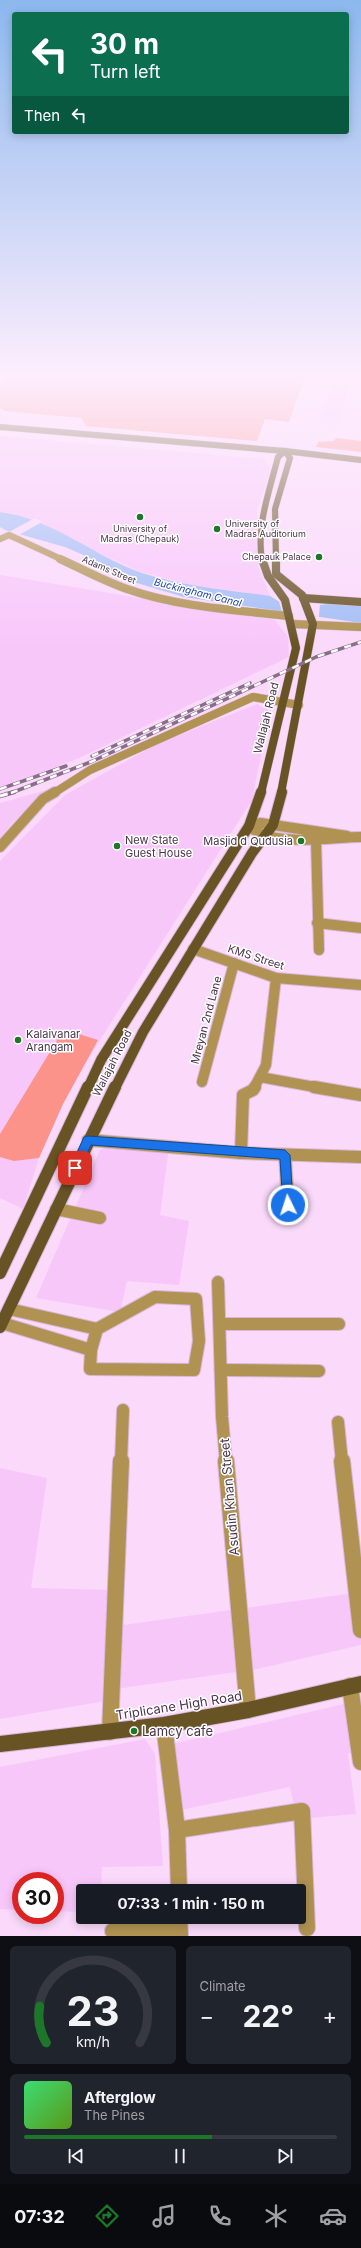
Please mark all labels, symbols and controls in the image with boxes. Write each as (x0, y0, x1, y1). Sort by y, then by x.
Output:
text: 30 m (90, 27, 159, 61)
icon: left (24, 28, 76, 80)
text: Turn left (90, 61, 160, 82)
icon: left (68, 104, 90, 126)
text: Then (24, 106, 60, 125)
marker: University of Madras (Chepauk) (135, 512, 145, 522)
place label: University of Madras Auditorium (225, 518, 306, 539)
place label: University of Madras (Chepauk) (100, 523, 180, 544)
marker: University of Madras Auditorium (212, 524, 222, 534)
place label: Chepauk Palace (242, 551, 311, 562)
marker: Chepauk Palace (314, 552, 324, 562)
street label: Adams Street (81, 553, 138, 586)
water label: Buckingham Canal (153, 575, 244, 609)
street label: Wallajah Road (250, 681, 282, 755)
place label: New State Guest House (125, 833, 192, 860)
place label: Masjid d Qudusia (203, 834, 293, 848)
marker: Masjid d Qudusia (296, 836, 306, 846)
marker: New State Guest House (112, 841, 122, 851)
street label: KMS Street (226, 941, 286, 973)
street label: Mreyan 2nd Lane (188, 975, 224, 1065)
place label: Kalaivanar Arangam (26, 1027, 80, 1054)
street label: Wallajah Road (89, 1027, 135, 1099)
marker: Kalaivanar Arangam (13, 1035, 23, 1045)
pin (58, 1151, 92, 1185)
icon: arrive (64, 1157, 86, 1179)
position arrow (267, 1184, 309, 1226)
street label: Asudin Khan Street (216, 1438, 242, 1556)
street label: Triplicane High Road (115, 1687, 243, 1723)
place label: Lamcy cafe (142, 1723, 213, 1739)
marker: Lamcy cafe (129, 1726, 139, 1736)
speed limit sign: 30 (12, 1872, 64, 1924)
text: 07:33 · 1 min · 150 m (117, 1894, 265, 1913)
text: Climate (200, 1978, 246, 1994)
text: 23 (66, 1986, 119, 2036)
text: 22° (242, 1998, 294, 2034)
text: − (200, 2003, 214, 2029)
text: + (322, 2003, 337, 2029)
text: km/h (76, 2033, 110, 2050)
text: Afterglow (84, 2088, 156, 2107)
text: The Pines (84, 2107, 145, 2123)
icon: previous (65, 2145, 87, 2167)
icon: pause (169, 2145, 191, 2167)
icon: next (274, 2145, 296, 2167)
icon: directions (93, 2202, 121, 2230)
icon: music (150, 2202, 178, 2230)
icon: phone (206, 2202, 234, 2230)
icon: climate (262, 2202, 290, 2230)
icon: car (319, 2202, 347, 2230)
text: 07:32 (14, 2206, 65, 2227)

